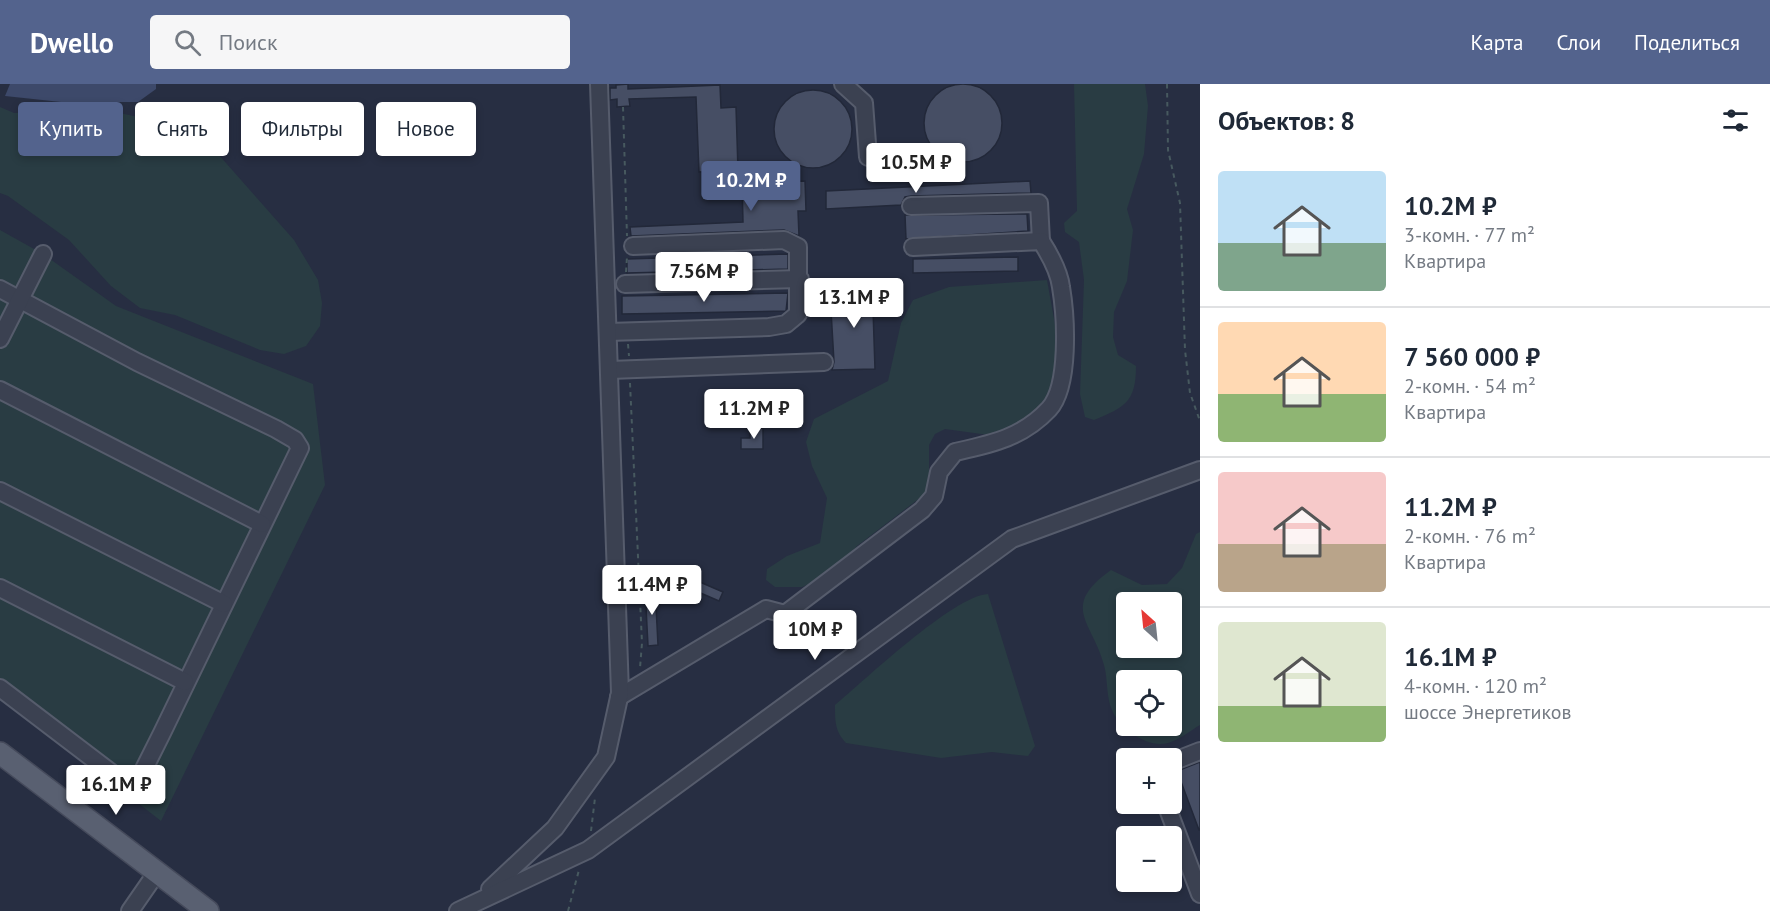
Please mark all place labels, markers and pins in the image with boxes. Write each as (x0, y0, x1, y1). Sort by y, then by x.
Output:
pin: 10.5M ₽ (861, 143, 971, 194)
pin: 10.2M ₽ (696, 161, 806, 212)
pin: 7.56M ₽ (649, 252, 759, 303)
pin: 13.1M ₽ (799, 278, 909, 329)
pin: 11.2M ₽ (699, 389, 809, 440)
pin: 11.4M ₽ (597, 565, 707, 616)
pin: 10M ₽ (773, 610, 857, 661)
pin: 16.1M ₽ (61, 765, 171, 816)

